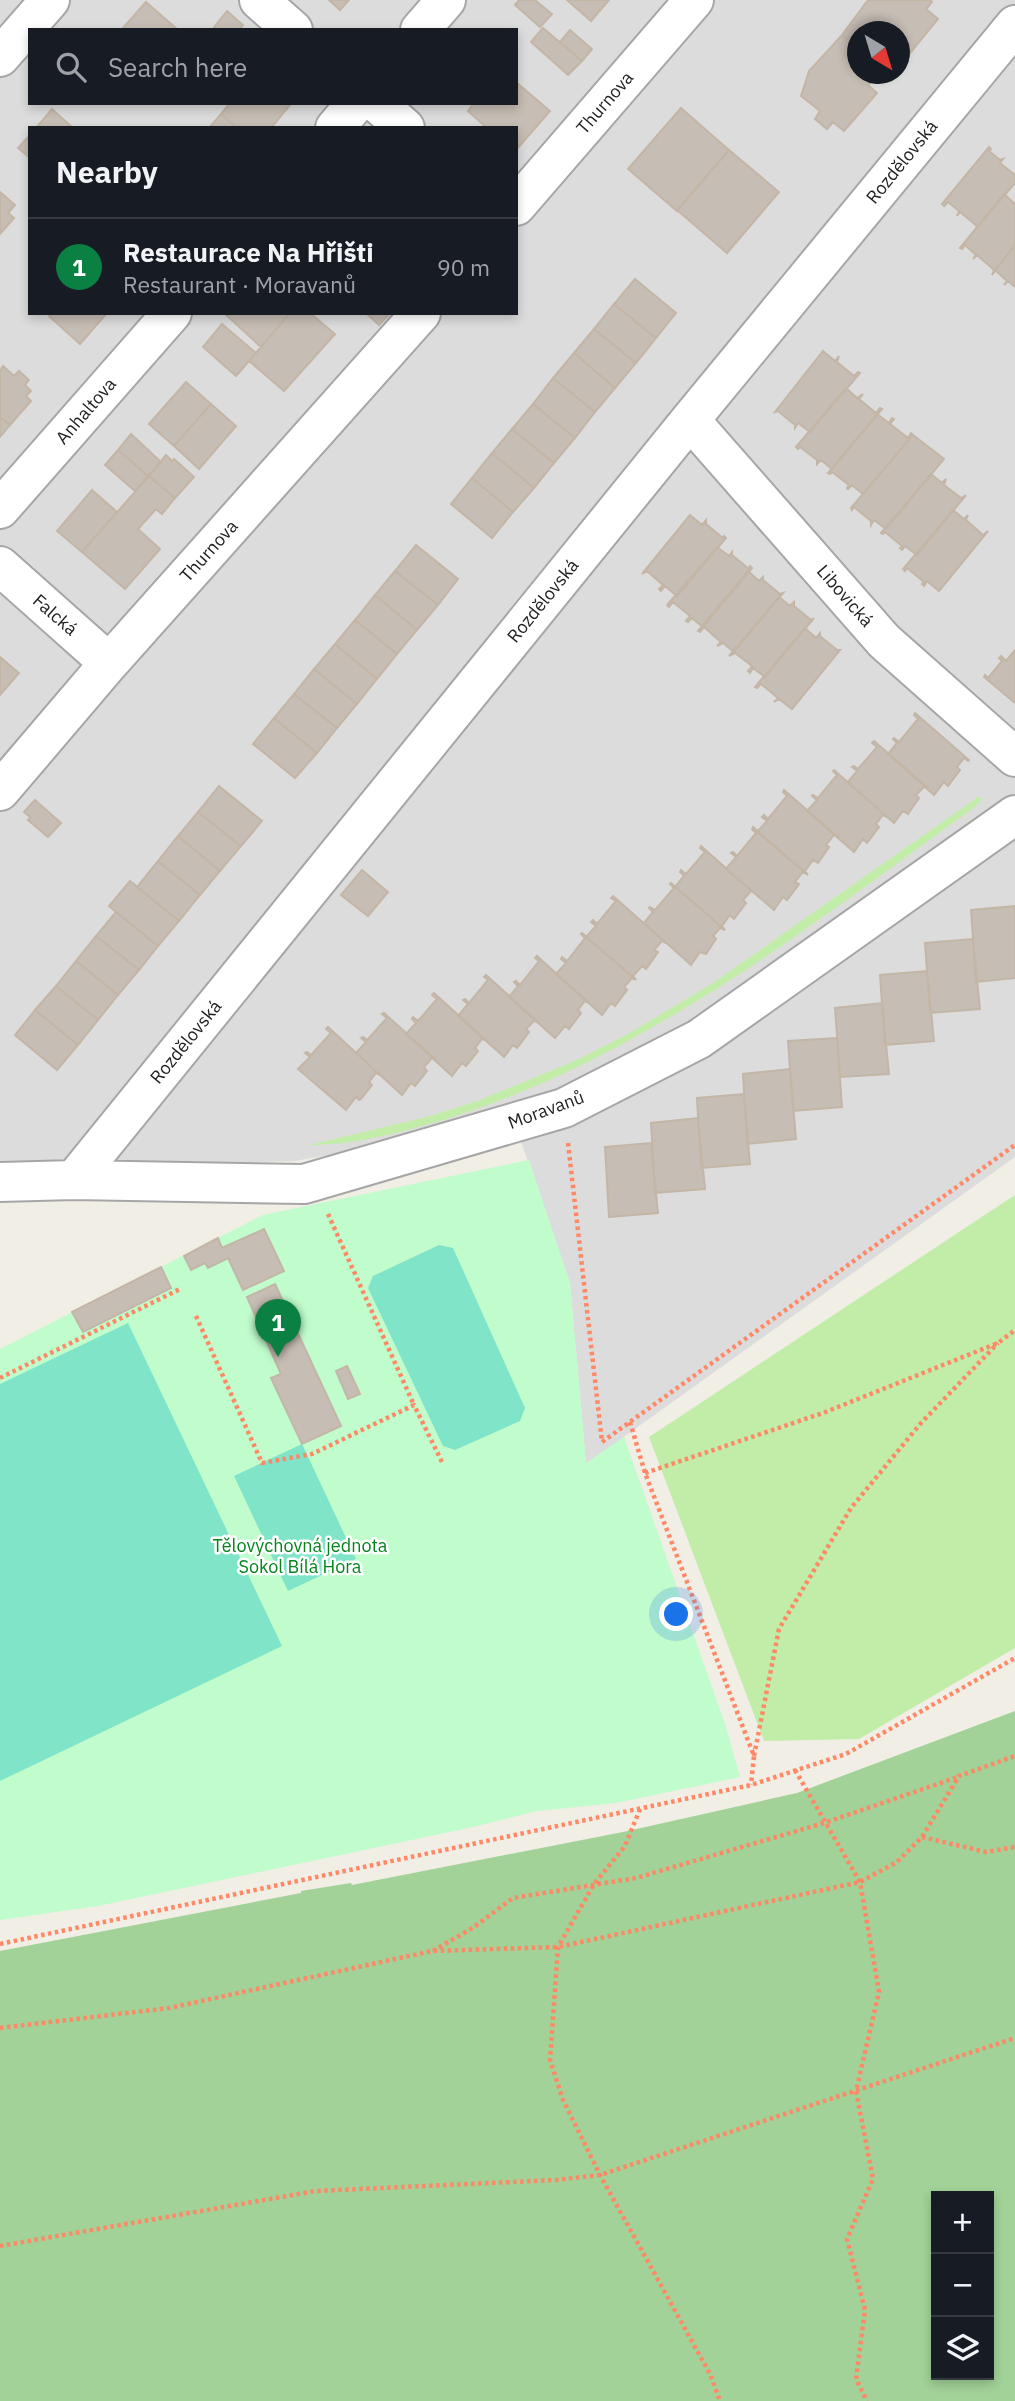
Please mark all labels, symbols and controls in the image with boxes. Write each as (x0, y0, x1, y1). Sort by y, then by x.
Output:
north arrow (847, 21, 910, 84)
search box (28, 28, 518, 105)
icon: search (52, 48, 90, 86)
text: Search here (108, 50, 247, 84)
street label: Thurnova (571, 66, 638, 139)
street label: Rozdělovská (861, 115, 943, 208)
text: Nearby (56, 152, 158, 191)
text: Restaurace Na Hřišti (123, 235, 374, 269)
text: 1 (72, 252, 86, 282)
text: 90 m (437, 252, 490, 282)
text: Restaurant · Moravanů (123, 269, 356, 299)
street label: Anhaltova (50, 372, 121, 449)
street label: Thurnova (175, 515, 243, 587)
street label: Rozdělovská (502, 554, 584, 647)
street label: Libovická (812, 560, 879, 632)
street label: Falcká (28, 589, 83, 641)
street label: Rozdělovská (145, 995, 227, 1088)
street label: Moravanů (505, 1085, 587, 1134)
pin: 1 (255, 1299, 301, 1357)
park label: Tělovýchovná jednota Sokol Bílá Hora (213, 1534, 388, 1578)
your location (659, 1597, 693, 1631)
map controls (931, 2191, 994, 2380)
button: + (931, 2191, 994, 2254)
button: − (931, 2254, 994, 2317)
button: layers (931, 2317, 994, 2380)

